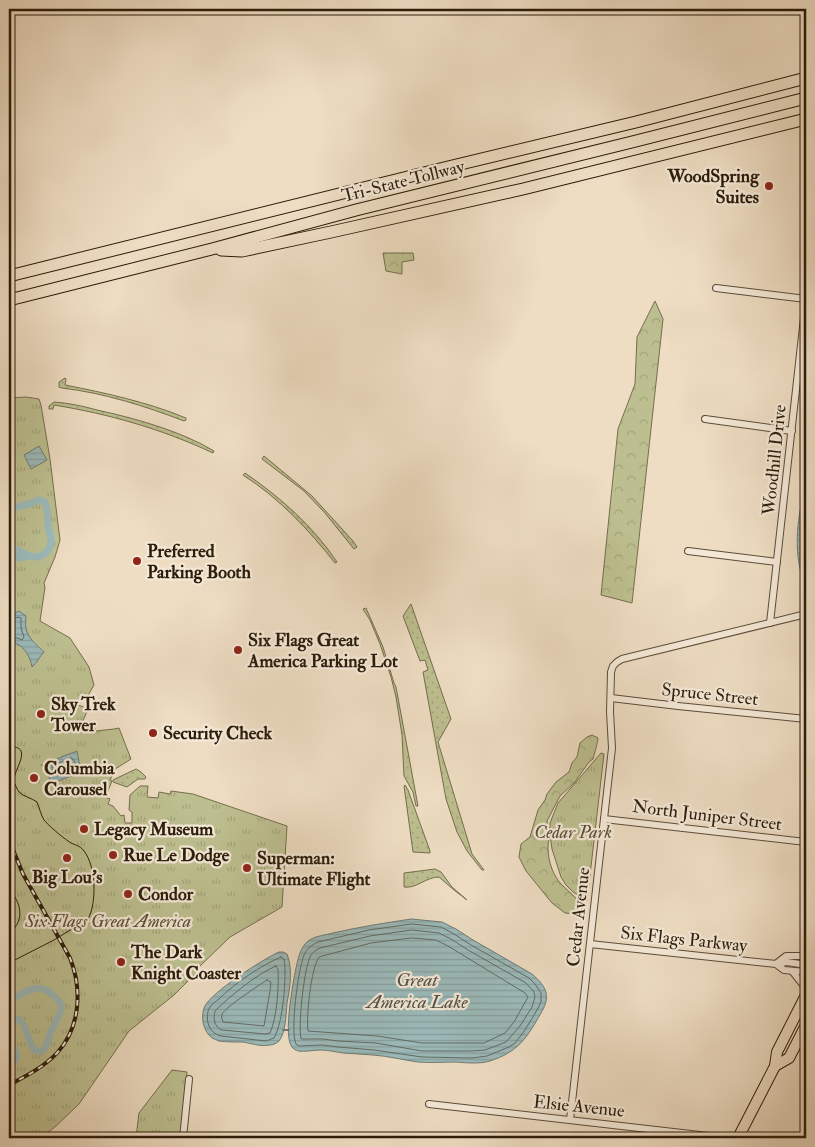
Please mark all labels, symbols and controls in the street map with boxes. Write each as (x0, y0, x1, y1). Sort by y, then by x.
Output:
street label: Tri-State Tollway (339, 155, 468, 208)
place label: WoodSpring Suites (666, 165, 760, 209)
marker: WoodSpring Suites (763, 180, 775, 192)
street label: Woodhill Drive (757, 403, 792, 518)
place label: Preferred Parking Booth (147, 540, 251, 584)
marker: Preferred Parking Booth (131, 555, 143, 567)
place label: Six Flags Great America Parking Lot (247, 629, 398, 673)
marker: Six Flags Great America Parking Lot (232, 644, 244, 656)
street label: Spruce Street (660, 678, 760, 711)
place label: Sky Trek Tower (50, 693, 116, 737)
marker: Sky Trek Tower (35, 708, 47, 720)
place label: Security Check (163, 722, 272, 745)
marker: Security Check (147, 727, 159, 739)
place label: Columbia Carousel (44, 757, 115, 801)
marker: Columbia Carousel (28, 772, 40, 784)
street label: North Juniper Street (631, 795, 783, 836)
place label: Legacy Museum (94, 818, 214, 841)
park label: Cedar Park (534, 821, 612, 844)
marker: Legacy Museum (78, 823, 90, 835)
place label: Rue Le Dodge (123, 844, 230, 867)
place label: Superman: Ultimate Flight (257, 847, 371, 891)
marker: Rue Le Dodge (107, 849, 119, 861)
marker: Big Lou's (61, 852, 73, 864)
marker: Superman: Ultimate Flight (241, 862, 253, 874)
place label: Big Lou's (32, 866, 102, 889)
street label: Cedar Avenue (562, 866, 595, 968)
place label: Condor (138, 883, 194, 906)
marker: Condor (122, 888, 134, 900)
park label: Six Flags Great America (24, 910, 191, 933)
street label: Six Flags Parkway (619, 921, 750, 958)
place label: The Dark Knight Coaster (130, 941, 241, 985)
marker: The Dark Knight Coaster (115, 956, 127, 968)
water label: Great America Lake (364, 968, 468, 1014)
street label: Elsie Avenue (532, 1090, 626, 1123)

